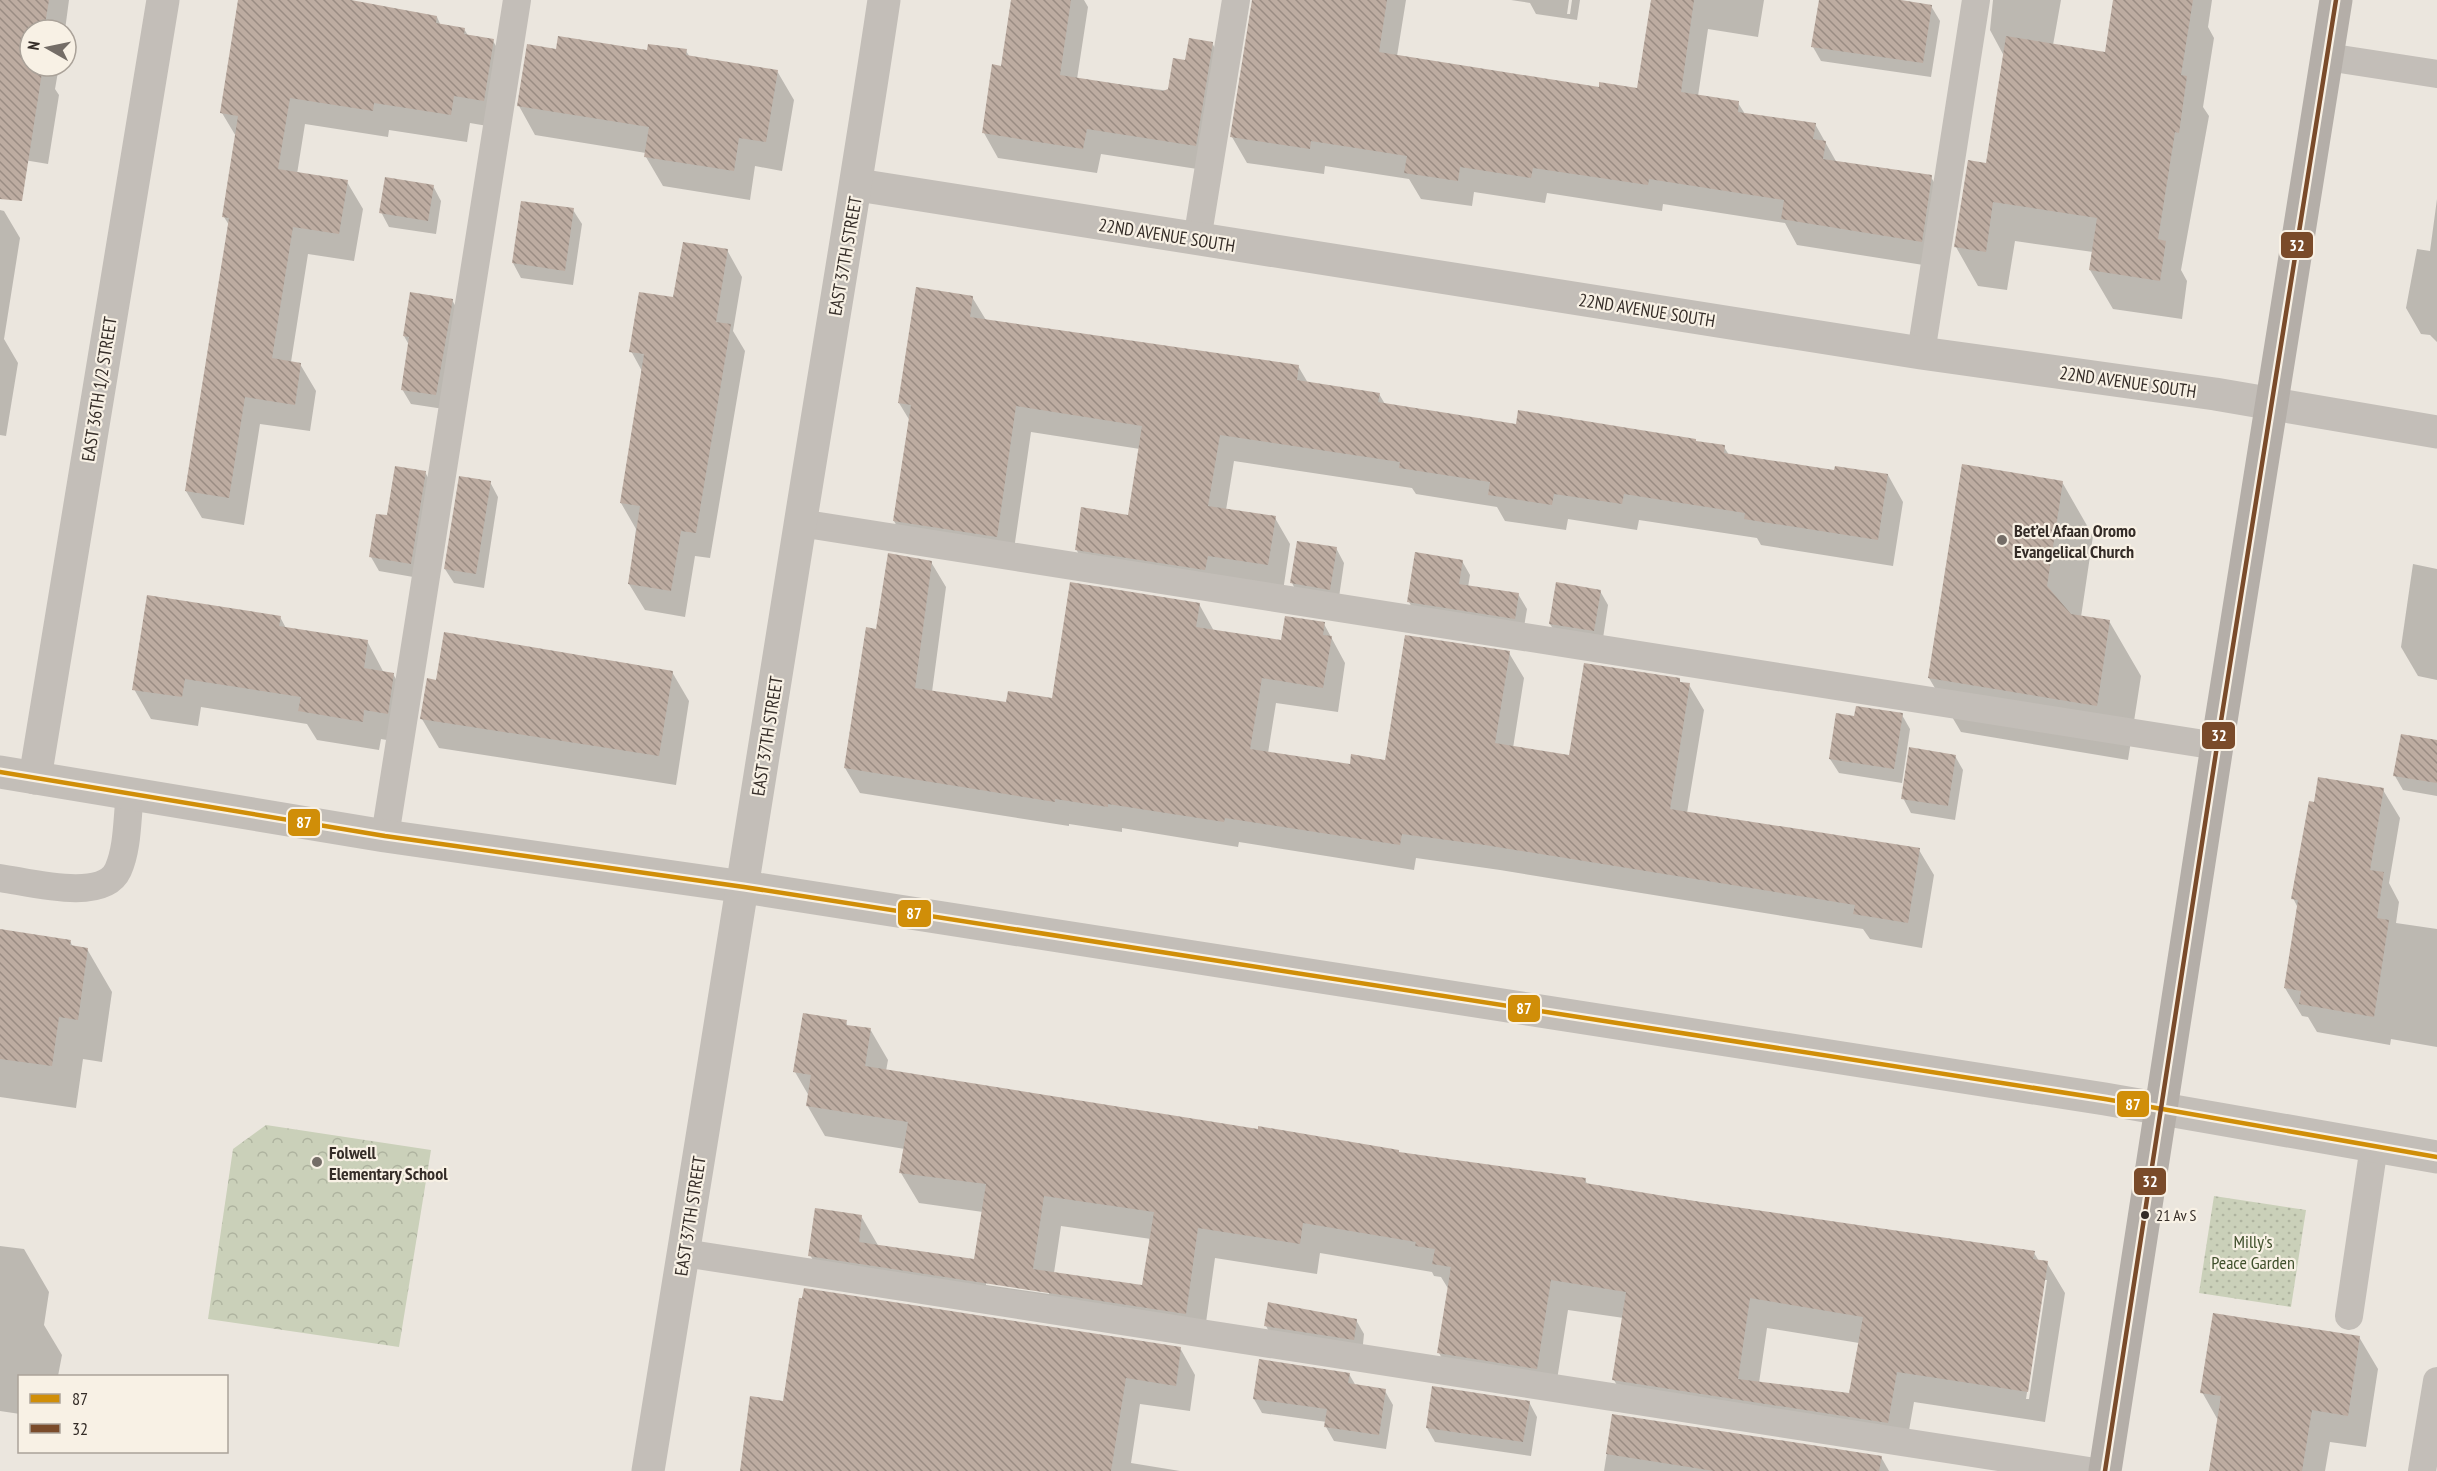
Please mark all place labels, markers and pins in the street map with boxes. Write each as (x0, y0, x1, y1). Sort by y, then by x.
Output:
place label: Bet’el Afaan Oromo Evangelical Church (2014, 519, 2136, 563)
marker: Bet’el Afaan Oromo Evangelical Church (1995, 533, 2009, 547)
place label: Folwell Elementary School (329, 1141, 448, 1185)
marker: Folwell Elementary School (310, 1155, 324, 1169)
place label: 21 Av S (2156, 1205, 2197, 1225)
marker: 21 Av S (2139, 1209, 2151, 1221)

